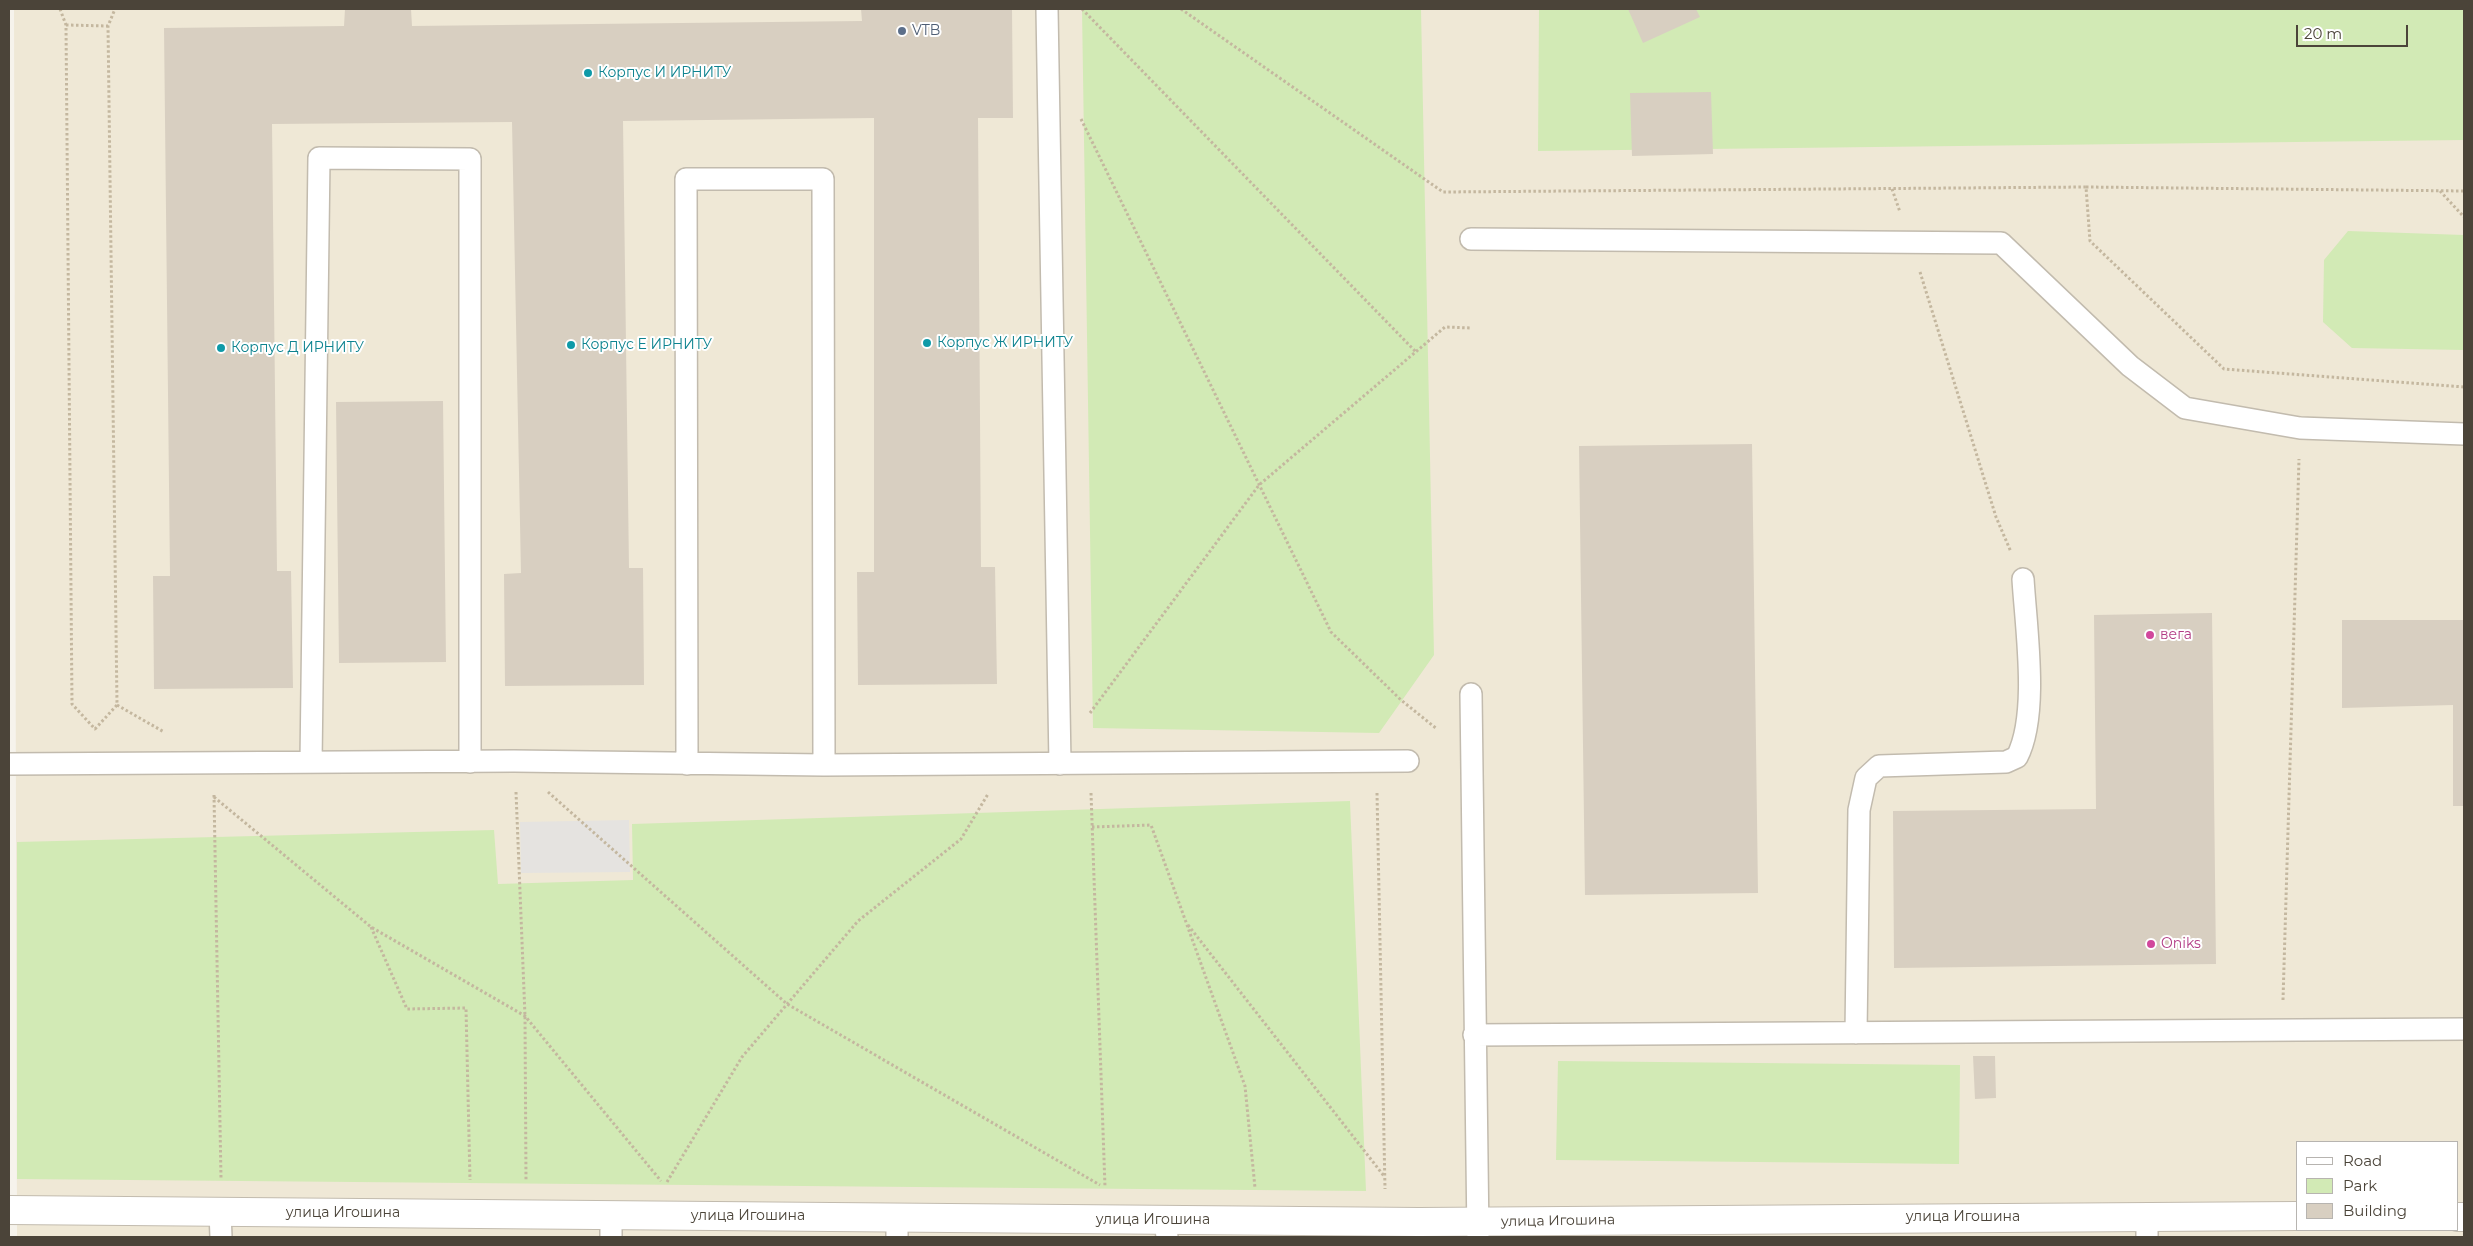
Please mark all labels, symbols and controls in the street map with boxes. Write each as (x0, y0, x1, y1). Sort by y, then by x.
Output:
scale bar (2298, 15, 2410, 47)
place label: VTB (912, 23, 940, 39)
text: 20 m (2304, 24, 2342, 43)
marker: VTB (896, 25, 908, 37)
place label: Корпус И ИРНИТУ (598, 65, 731, 81)
marker: Корпус И ИРНИТУ (582, 67, 594, 79)
place label: Корпус Ж ИРНИТУ (937, 335, 1073, 351)
place label: Корпус Е ИРНИТУ (581, 337, 712, 353)
marker: Корпус Ж ИРНИТУ (921, 337, 933, 349)
marker: Корпус Е ИРНИТУ (565, 339, 577, 351)
place label: Корпус Д ИРНИТУ (231, 340, 364, 356)
marker: Корпус Д ИРНИТУ (215, 342, 227, 354)
place label: вега (2160, 627, 2192, 643)
marker: вега (2144, 629, 2156, 641)
place label: Oniks (2161, 936, 2201, 952)
marker: Oniks (2145, 938, 2157, 950)
legend (2296, 1141, 2458, 1231)
text: Road (2343, 1151, 2382, 1170)
text: Park (2343, 1176, 2377, 1195)
text: Building (2343, 1201, 2407, 1220)
street label: улица Игошина (286, 1205, 400, 1221)
street label: улица Игошина (691, 1208, 805, 1224)
street label: улица Игошина (1906, 1209, 2020, 1225)
street label: улица Игошина (1096, 1212, 1210, 1228)
street label: улица Игошина (1501, 1212, 1615, 1230)

